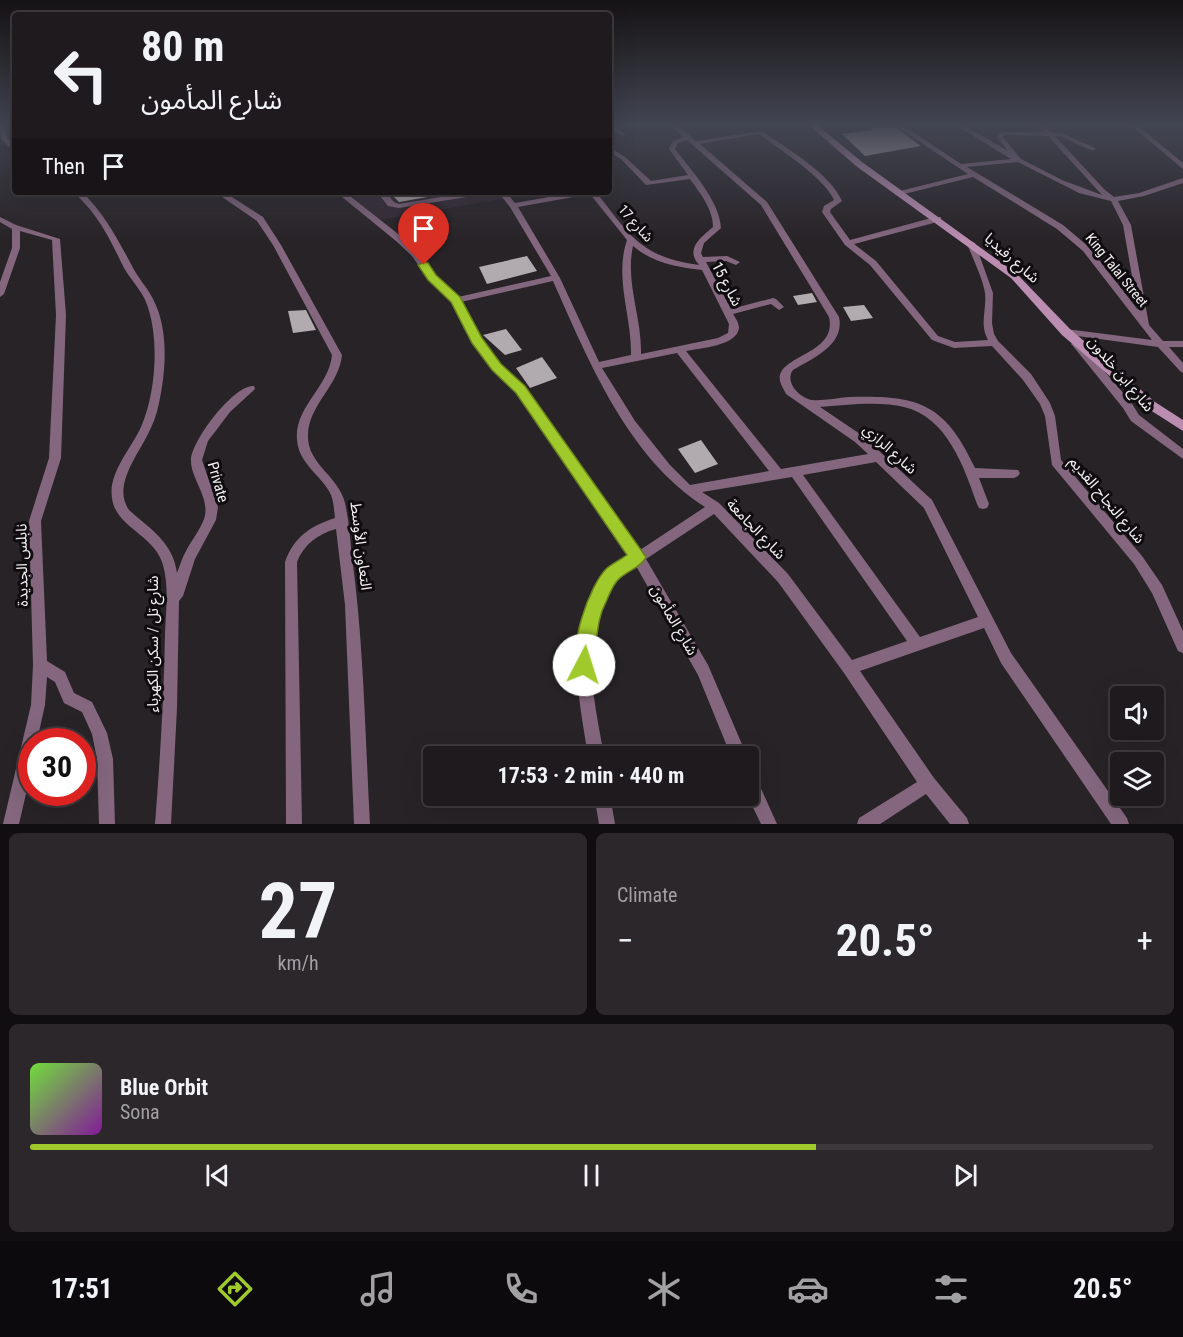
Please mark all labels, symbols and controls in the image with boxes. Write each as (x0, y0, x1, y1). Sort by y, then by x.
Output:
text: 80 m (141, 22, 224, 71)
icon: left (42, 36, 120, 114)
text: شارع المأمون (141, 84, 282, 116)
icon: arrive (97, 150, 130, 183)
text: Then (42, 154, 85, 179)
street label: شارع 17 (613, 201, 657, 247)
pin (398, 203, 449, 265)
icon: arrive (407, 212, 440, 245)
street label: شارع رفيديا (979, 229, 1043, 289)
street label: King Talal Street (1083, 230, 1151, 310)
street label: شارع 15 (705, 259, 746, 311)
street label: شارع ابن خلدون (1082, 333, 1158, 418)
street label: شارع الرازي (857, 420, 921, 480)
street label: شارع النجاح القديم (1063, 453, 1149, 549)
street label: Private (204, 460, 232, 504)
street label: شارع الجامعة (721, 495, 789, 565)
street label: التعاون الأوسط (347, 501, 375, 591)
street label: نابلس الجديدة (12, 523, 32, 607)
street label: شارع تل / سكن الكهرباء (144, 575, 165, 713)
street label: شارع المأمون (644, 582, 702, 660)
position arrow (552, 633, 616, 697)
map controls (1110, 686, 1164, 806)
button: sound (1110, 686, 1164, 740)
speed limit sign: 30 (18, 728, 96, 806)
button: layers (1110, 752, 1164, 806)
text: 17:53 · 2 min · 440 m (498, 763, 684, 788)
text: 27 (259, 866, 337, 957)
text: Climate (617, 883, 677, 907)
text: 20.5° (836, 914, 934, 967)
text: − (617, 921, 634, 960)
text: + (1137, 921, 1153, 960)
text: km/h (277, 951, 319, 975)
text: Blue Orbit (120, 1075, 208, 1100)
text: Sona (120, 1100, 160, 1124)
icon: previous (201, 1159, 234, 1192)
icon: pause (575, 1159, 608, 1192)
icon: next (949, 1159, 982, 1192)
icon: directions (214, 1268, 256, 1310)
icon: music (357, 1268, 399, 1310)
icon: phone (500, 1268, 542, 1310)
icon: climate (643, 1268, 685, 1310)
icon: car (787, 1268, 829, 1310)
icon: filters (930, 1268, 972, 1310)
text: 17:51 (51, 1273, 113, 1305)
text: 20.5° (1073, 1273, 1132, 1305)

